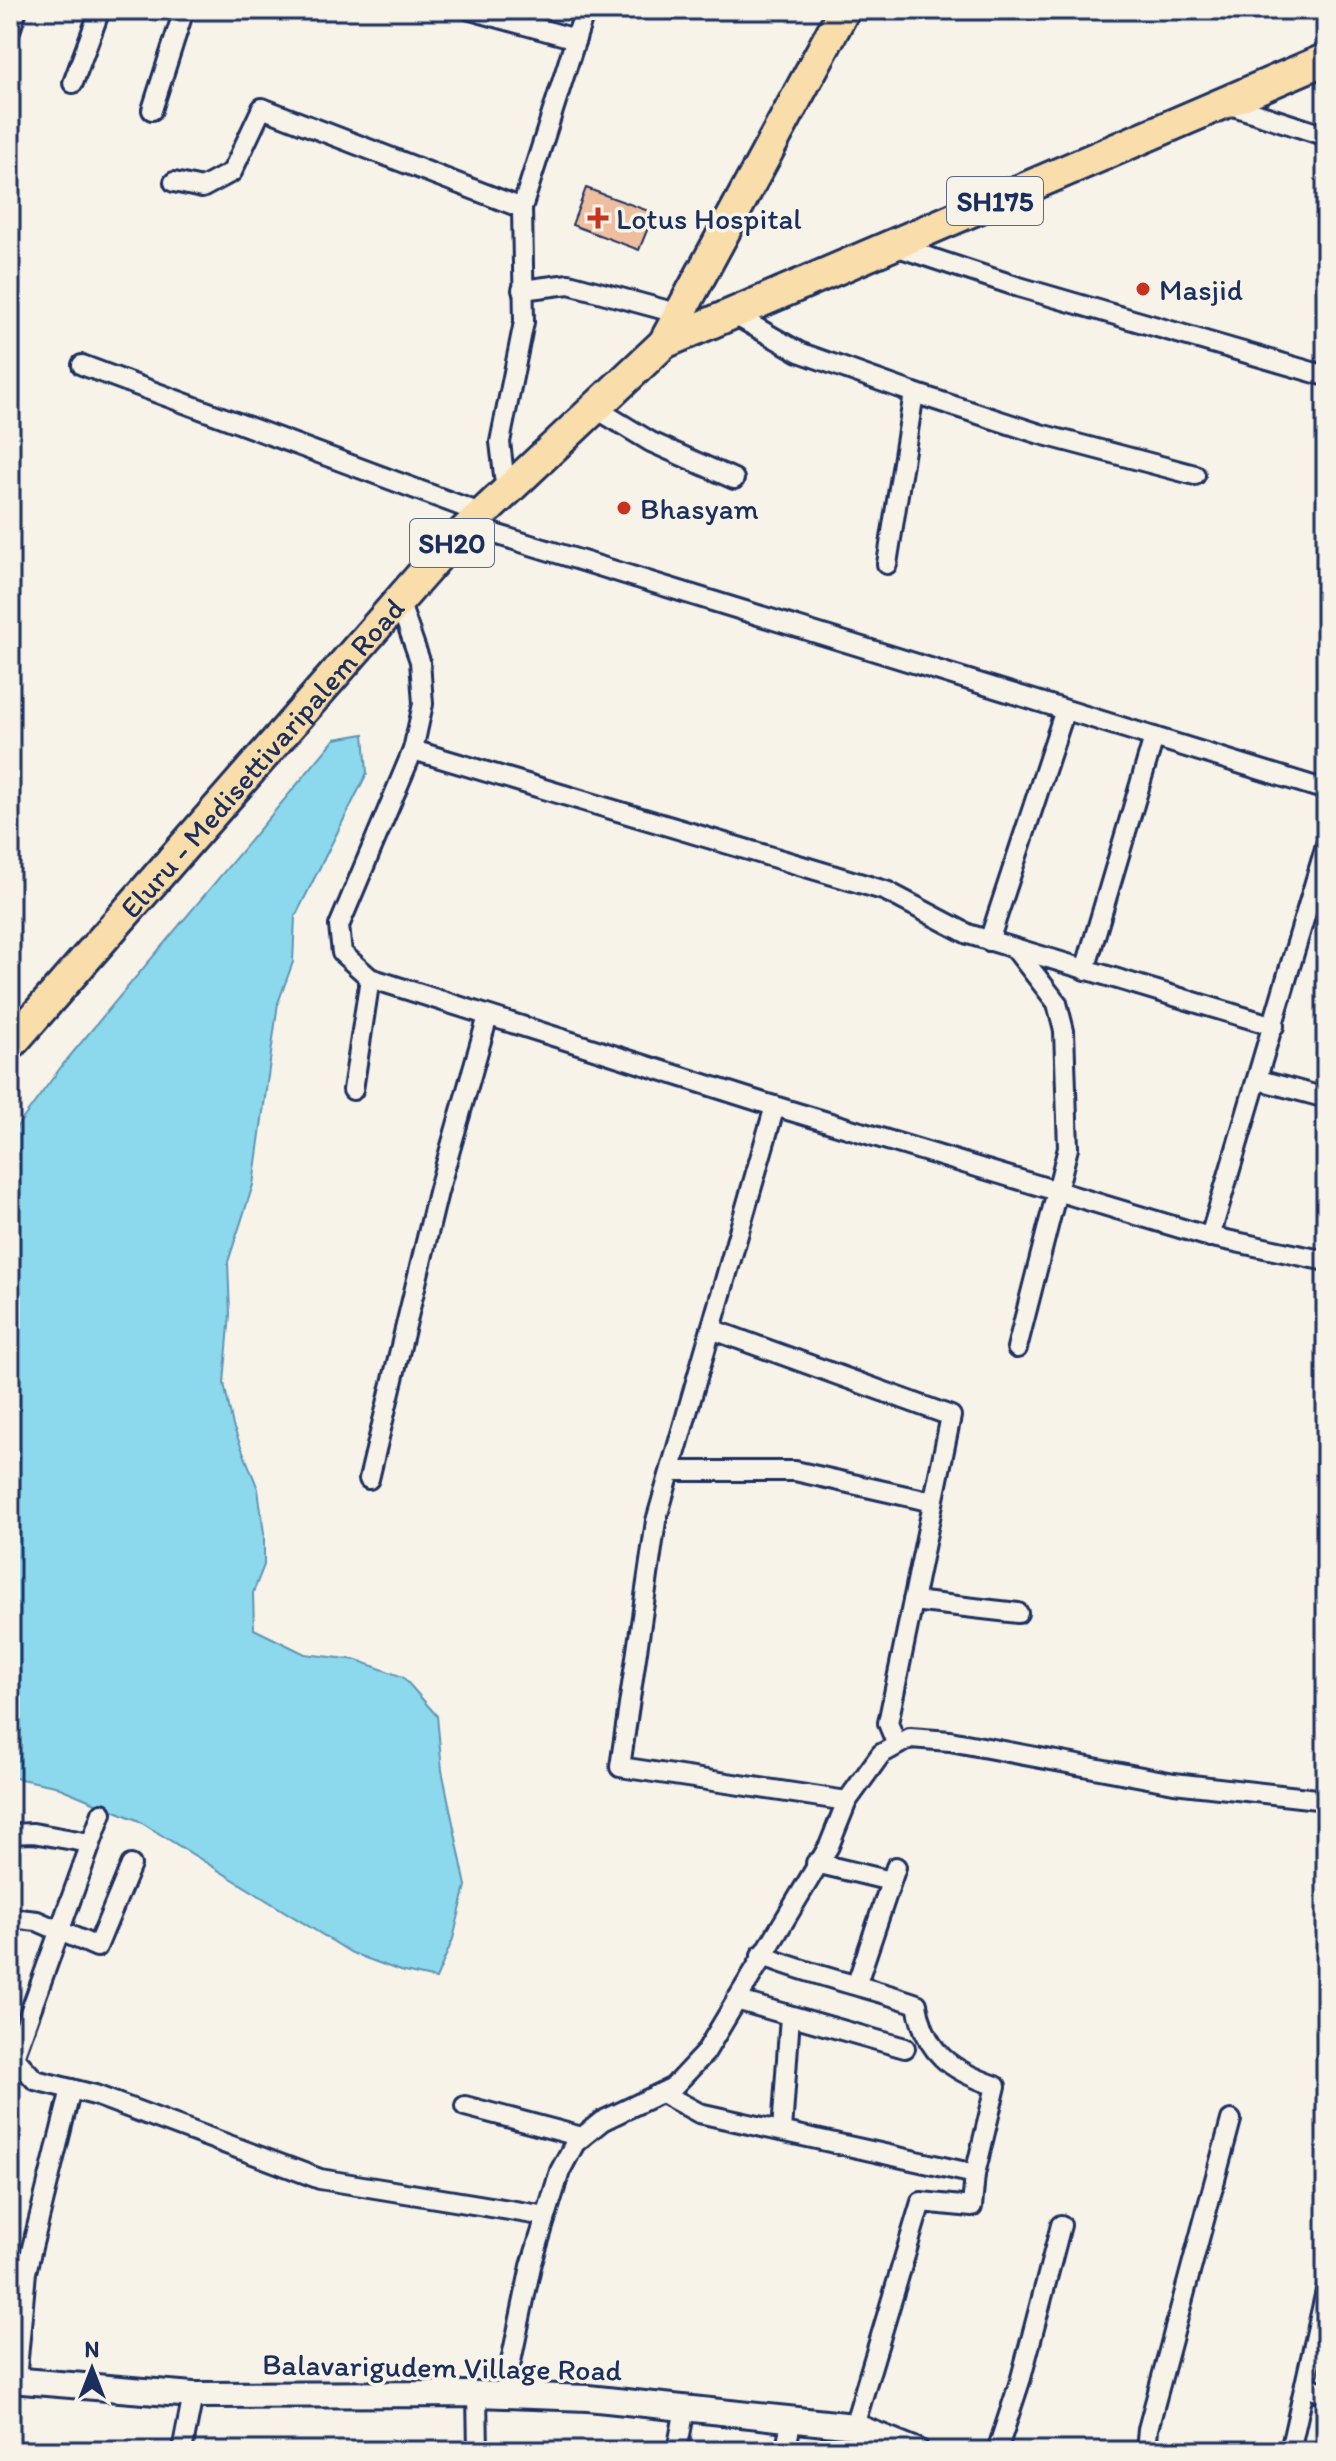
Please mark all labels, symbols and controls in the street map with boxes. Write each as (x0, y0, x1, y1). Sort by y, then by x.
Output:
road number: SH175 (947, 177, 1043, 225)
place label: Lotus Hospital (616, 200, 802, 237)
marker: Lotus Hospital (587, 207, 609, 229)
place label: Masjid (1159, 271, 1243, 308)
marker: Masjid (1134, 280, 1152, 298)
place label: Bhasyam (640, 490, 759, 527)
marker: Bhasyam (615, 499, 633, 517)
road number: SH20 (410, 519, 494, 567)
street label: Eluru - Medisettivaripalem Road (112, 590, 412, 925)
north arrow (52, 2329, 132, 2409)
text: N (85, 2336, 99, 2363)
street label: Balavarigudem Village Road (262, 2345, 623, 2389)

